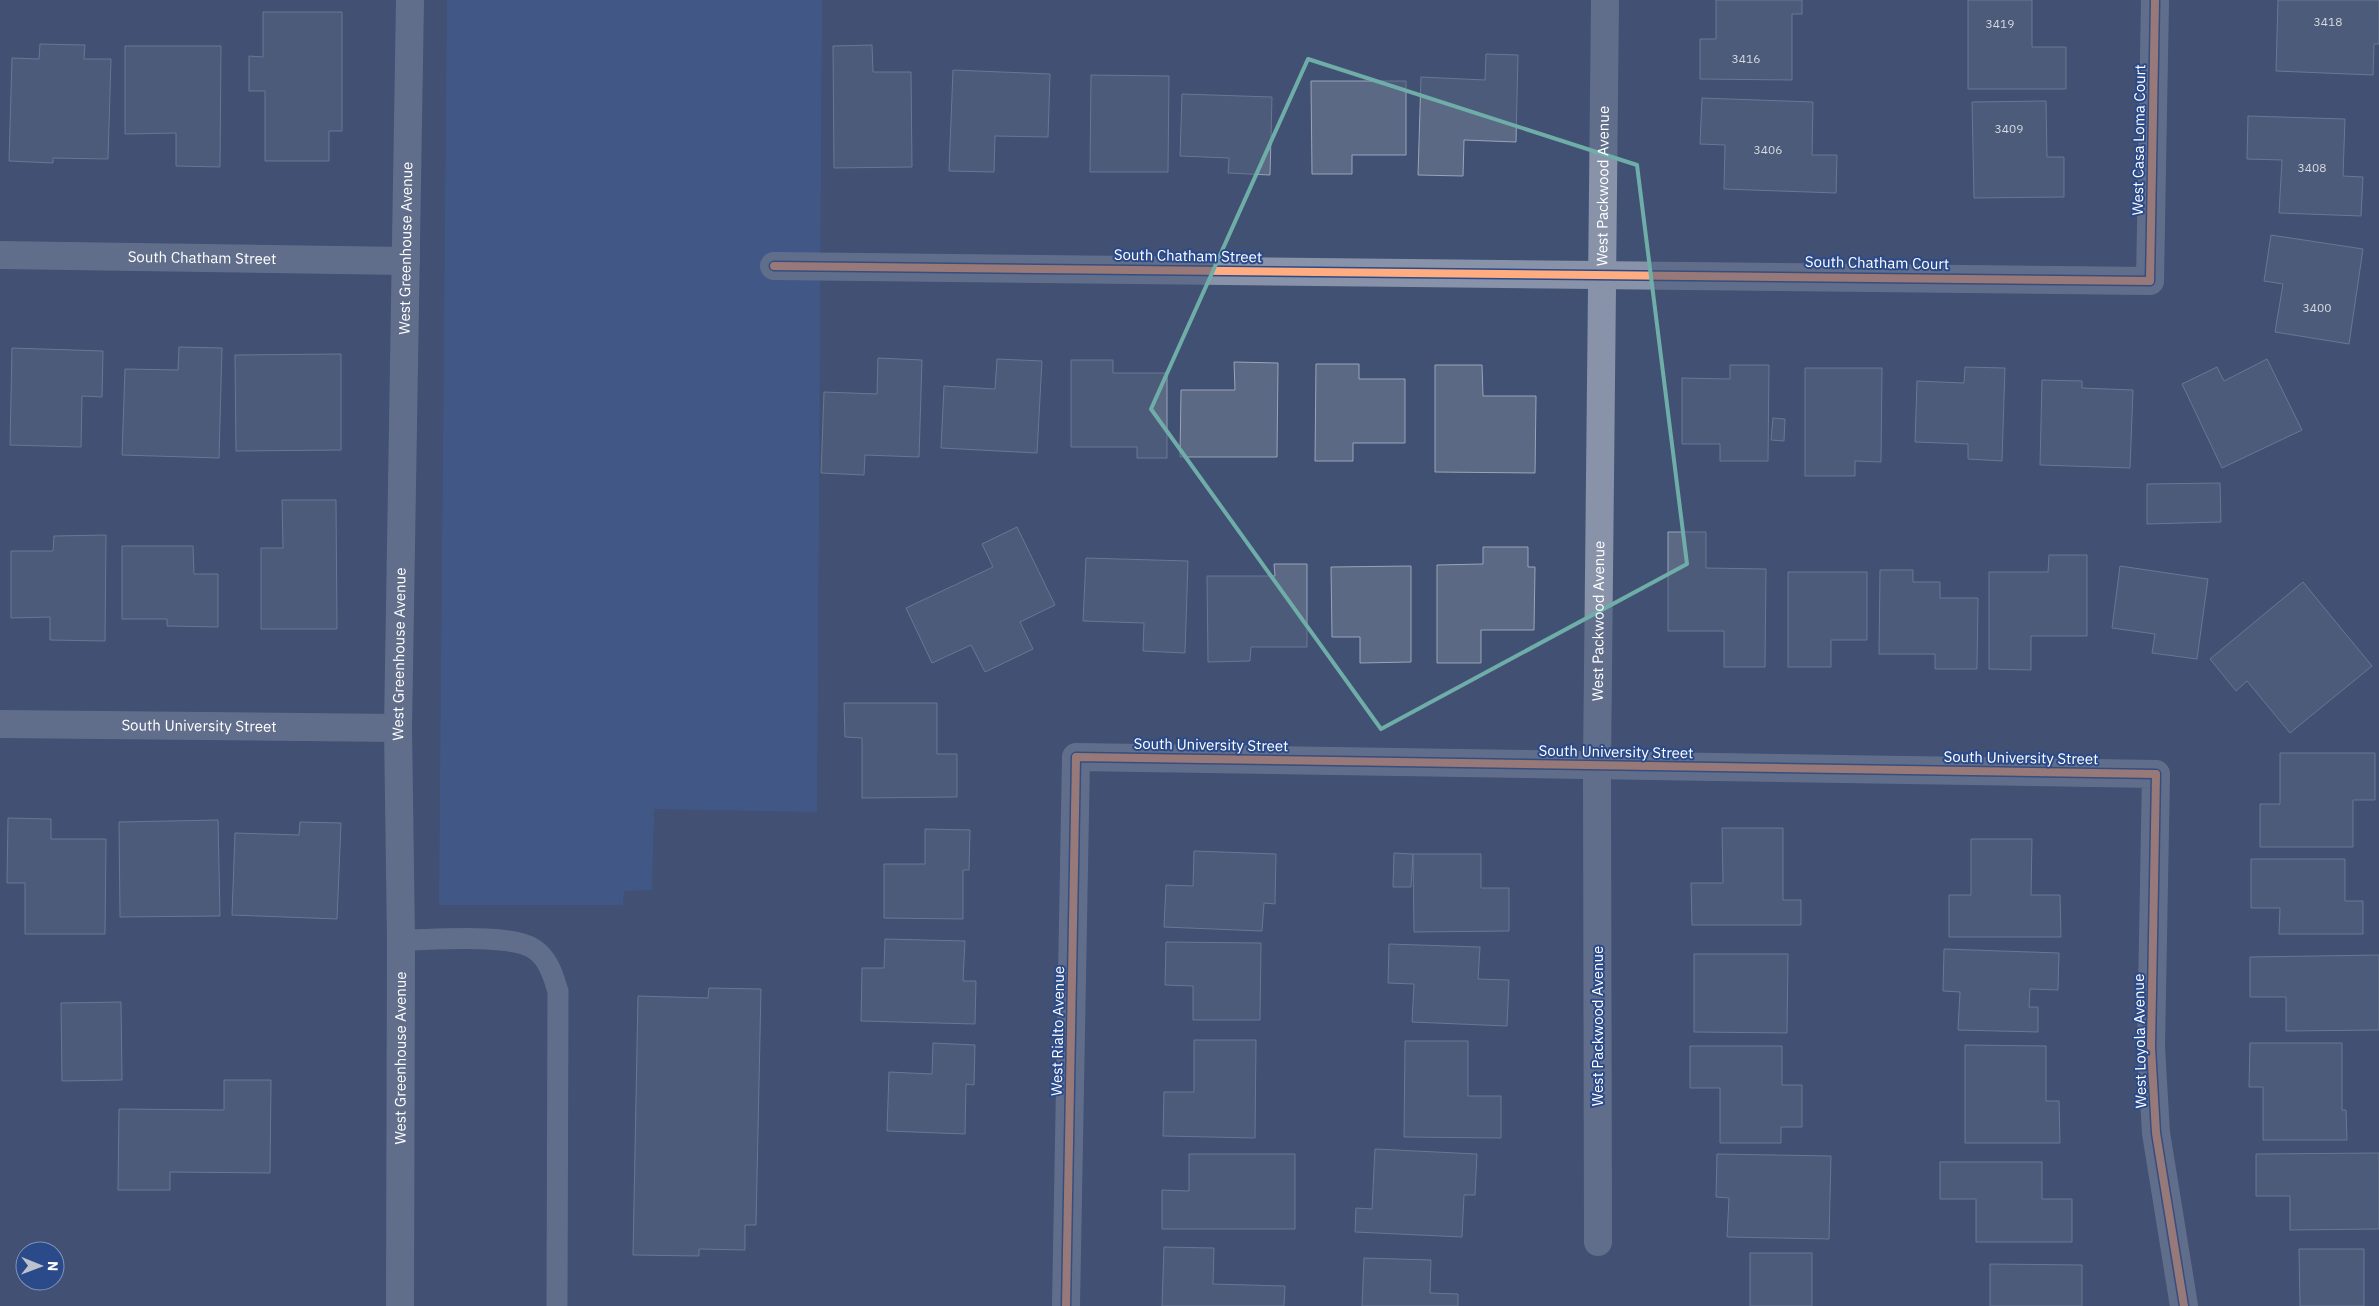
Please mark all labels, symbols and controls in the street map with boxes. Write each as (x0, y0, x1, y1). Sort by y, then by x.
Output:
house number: 3418 (2314, 14, 2342, 29)
house number: 3419 (1986, 16, 2014, 31)
house number: 3416 (1732, 51, 1760, 66)
street label: West Casa Loma Court (2128, 64, 2149, 216)
street label: West Packwood Avenue (1592, 106, 1613, 266)
house number: 3409 (1995, 121, 2023, 136)
house number: 3406 (1754, 142, 1782, 157)
house number: 3408 (2298, 160, 2326, 175)
street label: West Greenhouse Avenue (394, 161, 416, 335)
street label: South Chatham Street (1114, 245, 1262, 266)
street label: South Chatham Street (128, 247, 276, 268)
street label: South Chatham Court (1805, 252, 1949, 273)
house number: 3400 (2303, 300, 2331, 315)
street label: West Packwood Avenue (1588, 541, 1608, 701)
street label: West Greenhouse Avenue (388, 567, 410, 741)
street label: South University Street (121, 715, 277, 736)
street label: South University Street (1133, 734, 1289, 755)
street label: South University Street (1538, 741, 1694, 762)
street label: South University Street (1943, 747, 2099, 768)
street label: West Packwood Avenue (1588, 946, 1607, 1106)
street label: West Rialto Avenue (1047, 966, 1068, 1096)
street label: West Greenhouse Avenue (390, 971, 410, 1145)
street label: West Loyola Avenue (2129, 974, 2150, 1108)
north arrow (15, 1241, 65, 1291)
text: N (44, 1261, 62, 1271)

